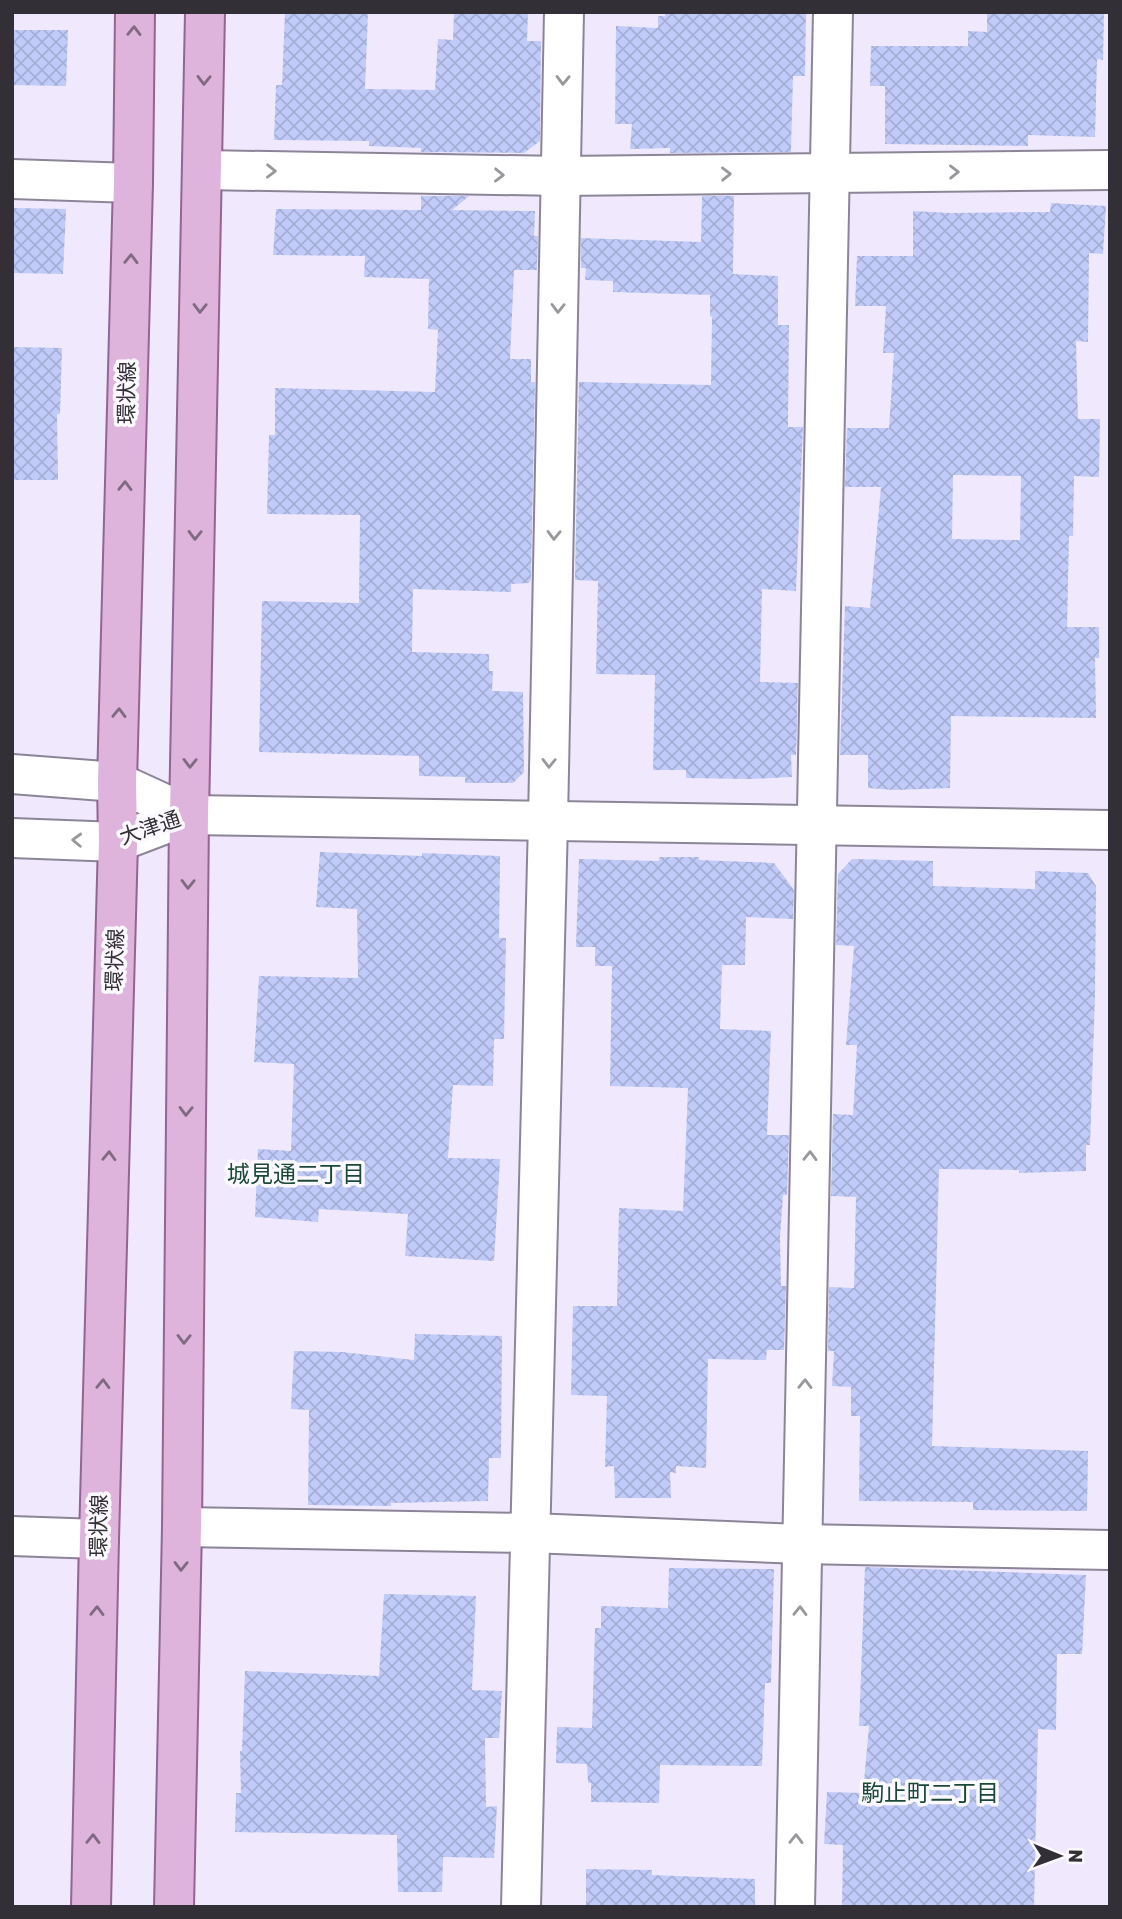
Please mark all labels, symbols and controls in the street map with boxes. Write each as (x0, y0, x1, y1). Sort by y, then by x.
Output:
one-way arrow (126, 25, 142, 36)
one-way arrow (555, 75, 570, 86)
one-way arrow (196, 76, 212, 86)
one-way arrow (266, 164, 277, 179)
one-way arrow (949, 164, 960, 179)
one-way arrow (722, 166, 732, 182)
one-way arrow (494, 167, 505, 183)
one-way arrow (123, 253, 138, 264)
one-way arrow (192, 303, 208, 314)
one-way arrow (550, 303, 566, 314)
street label: 環状線 (113, 361, 140, 425)
one-way arrow (117, 480, 133, 491)
one-way arrow (546, 530, 561, 541)
one-way arrow (187, 531, 203, 541)
one-way arrow (111, 708, 127, 718)
one-way arrow (183, 758, 198, 769)
one-way arrow (541, 758, 557, 769)
street label: 大津通 (116, 805, 184, 850)
one-way arrow (71, 832, 81, 848)
one-way arrow (181, 878, 196, 889)
street label: 環状線 (101, 928, 128, 992)
one-way arrow (178, 1106, 194, 1117)
one-way arrow (102, 1150, 117, 1161)
one-way arrow (802, 1150, 817, 1161)
district label: 城見通二丁目 (227, 1160, 365, 1188)
one-way arrow (176, 1334, 192, 1344)
one-way arrow (95, 1378, 111, 1388)
one-way arrow (797, 1378, 813, 1388)
street label: 環状線 (85, 1494, 112, 1558)
one-way arrow (174, 1561, 189, 1572)
one-way arrow (90, 1605, 105, 1616)
one-way arrow (792, 1605, 808, 1616)
district label: 駒止町二丁目 (861, 1779, 999, 1807)
north arrow (1024, 1821, 1094, 1891)
one-way arrow (85, 1833, 101, 1843)
one-way arrow (788, 1833, 804, 1843)
text: N (1064, 1849, 1087, 1863)

